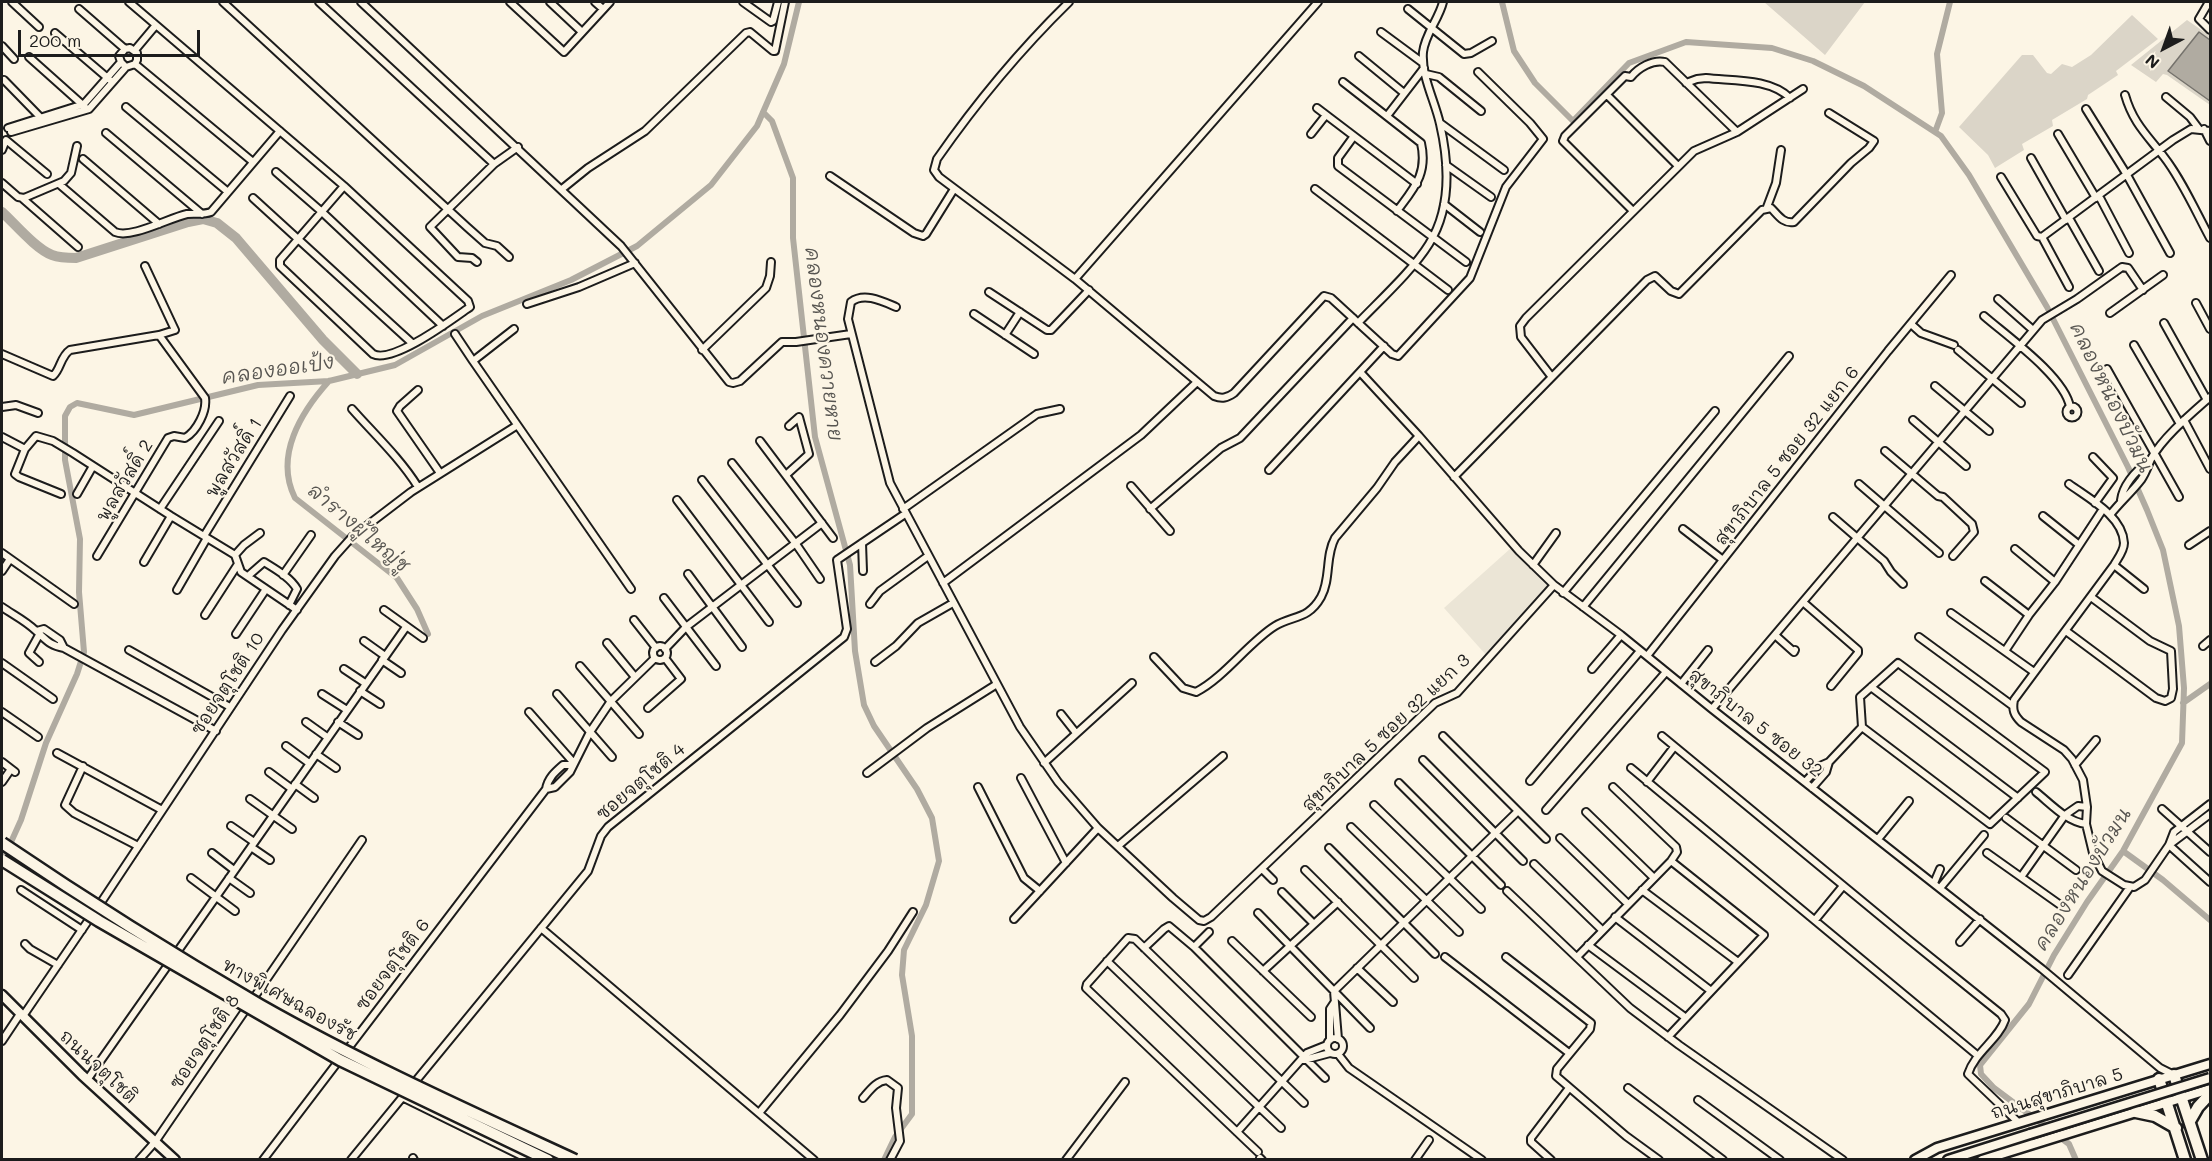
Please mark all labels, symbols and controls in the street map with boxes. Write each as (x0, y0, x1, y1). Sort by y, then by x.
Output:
scale bar (21, 18, 202, 56)
north arrow (2134, 18, 2194, 78)
text: 200 m (29, 28, 81, 52)
text: N (2140, 50, 2163, 74)
water label: คลองหนองควายหาย (799, 246, 847, 442)
water label: คลองหนองบัวมน (2064, 319, 2158, 477)
water label: คลองออเป้ง (220, 350, 336, 390)
street label: สุขาภิบาล 5 ซอย 32 แยก 6 (1710, 362, 1864, 550)
street label: พูลสวัสดิ์ 1 (201, 414, 267, 502)
street label: พูลสวัสดิ์ 2 (92, 436, 158, 526)
water label: ลำรางผู้ใหญ่ชู (302, 478, 414, 578)
street label: ซอยจตุโชติ 10 (187, 629, 269, 739)
street label: สุขาภิบาล 5 ซอย 32 แยก 3 (1298, 649, 1474, 817)
street label: สุขาภิบาล 5 ซอย 32 (1684, 664, 1826, 782)
street label: ซอยจตุโชติ 4 (592, 739, 690, 825)
water label: คลองหนองบัวมน (2029, 803, 2137, 955)
street label: ซอยจตุโชติ 6 (351, 915, 435, 1015)
street label: ทางพิเศษฉลองรัช (218, 954, 360, 1046)
street label: ซอยจตุโชติ 8 (165, 991, 245, 1093)
street label: ถนนจตุโชติ (55, 1026, 141, 1108)
street label: ถนนสุขาภิบาล 5 (1988, 1064, 2126, 1124)

